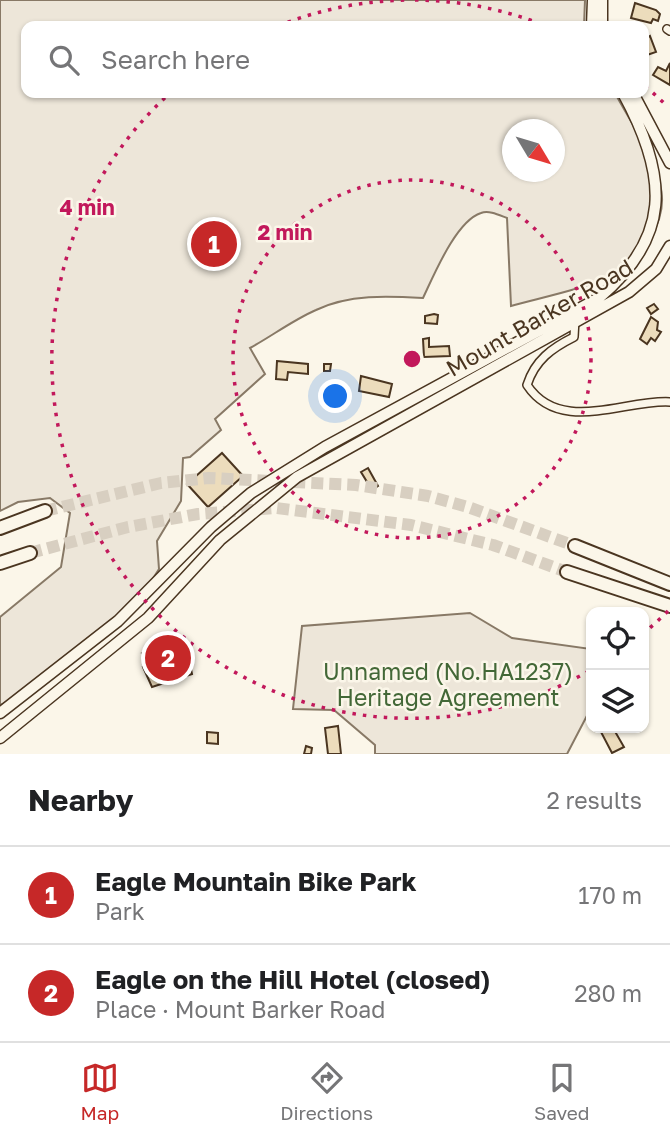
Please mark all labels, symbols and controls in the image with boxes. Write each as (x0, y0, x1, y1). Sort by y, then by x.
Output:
search box (21, 21, 649, 98)
icon: search (45, 41, 83, 79)
text: Search here (101, 44, 250, 75)
north arrow (502, 119, 565, 182)
text: 4 min (59, 194, 115, 220)
pin: 1 (191, 218, 237, 270)
text: 2 min (258, 219, 312, 245)
street label: Mount Barker Road (441, 252, 637, 382)
centre of rings (400, 347, 424, 371)
your location (318, 379, 352, 413)
map controls (586, 607, 649, 733)
button: locate (586, 607, 649, 670)
pin: 2 (145, 632, 191, 684)
park label: Unnamed (No.HA1237) Heritage Agreement (323, 657, 573, 711)
button: layers (586, 670, 649, 733)
text: Nearby (28, 782, 133, 818)
text: 2 results (546, 786, 642, 814)
text: Eagle Mountain Bike Park (95, 866, 417, 897)
text: 1 (45, 881, 57, 909)
text: 170 m (578, 881, 642, 909)
text: Park (95, 897, 145, 925)
text: Eagle on the Hill Hotel (closed) (95, 964, 490, 995)
text: 2 (44, 979, 58, 1007)
text: 280 m (574, 979, 642, 1007)
text: Place · Mount Barker Road (95, 995, 385, 1023)
tab: Map (80, 1059, 119, 1124)
tab: Directions (280, 1059, 373, 1124)
tab: Saved (534, 1059, 590, 1124)

